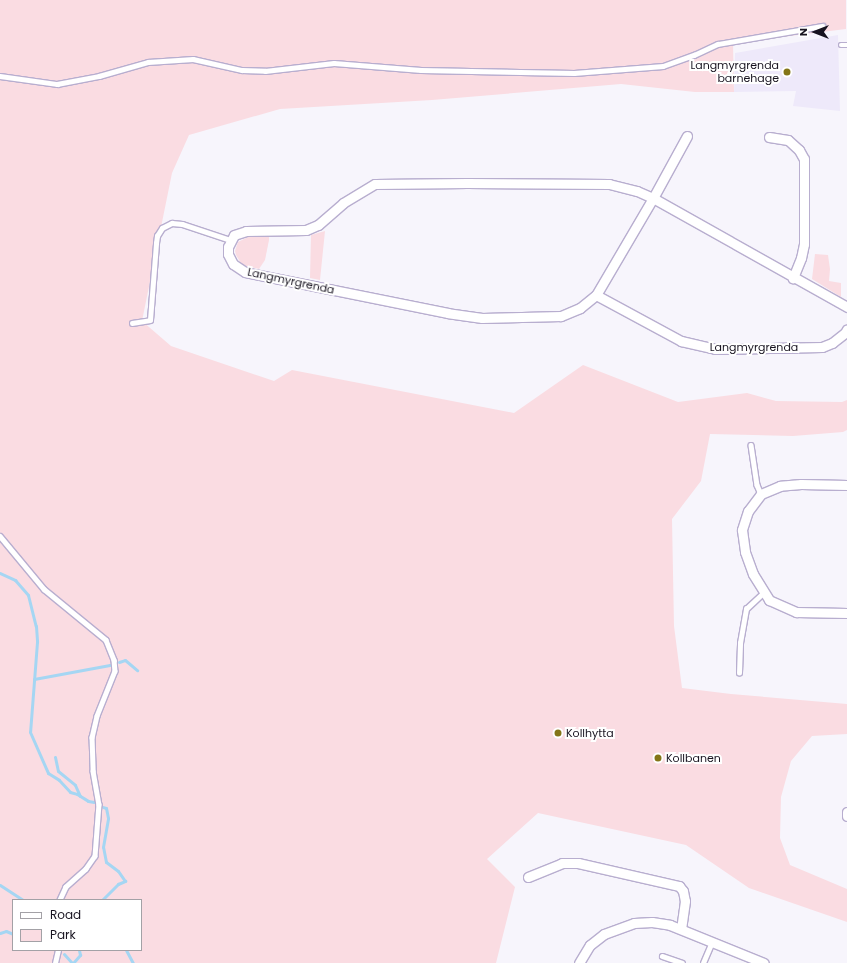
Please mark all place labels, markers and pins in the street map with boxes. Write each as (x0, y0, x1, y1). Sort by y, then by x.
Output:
place label: Langmyrgrenda barnehage (690, 59, 779, 85)
marker: Langmyrgrenda barnehage (782, 67, 792, 77)
place label: Kollhytta (566, 726, 614, 740)
marker: Kollhytta (553, 728, 563, 738)
place label: Kollbanen (666, 751, 721, 765)
marker: Kollbanen (653, 753, 663, 763)

